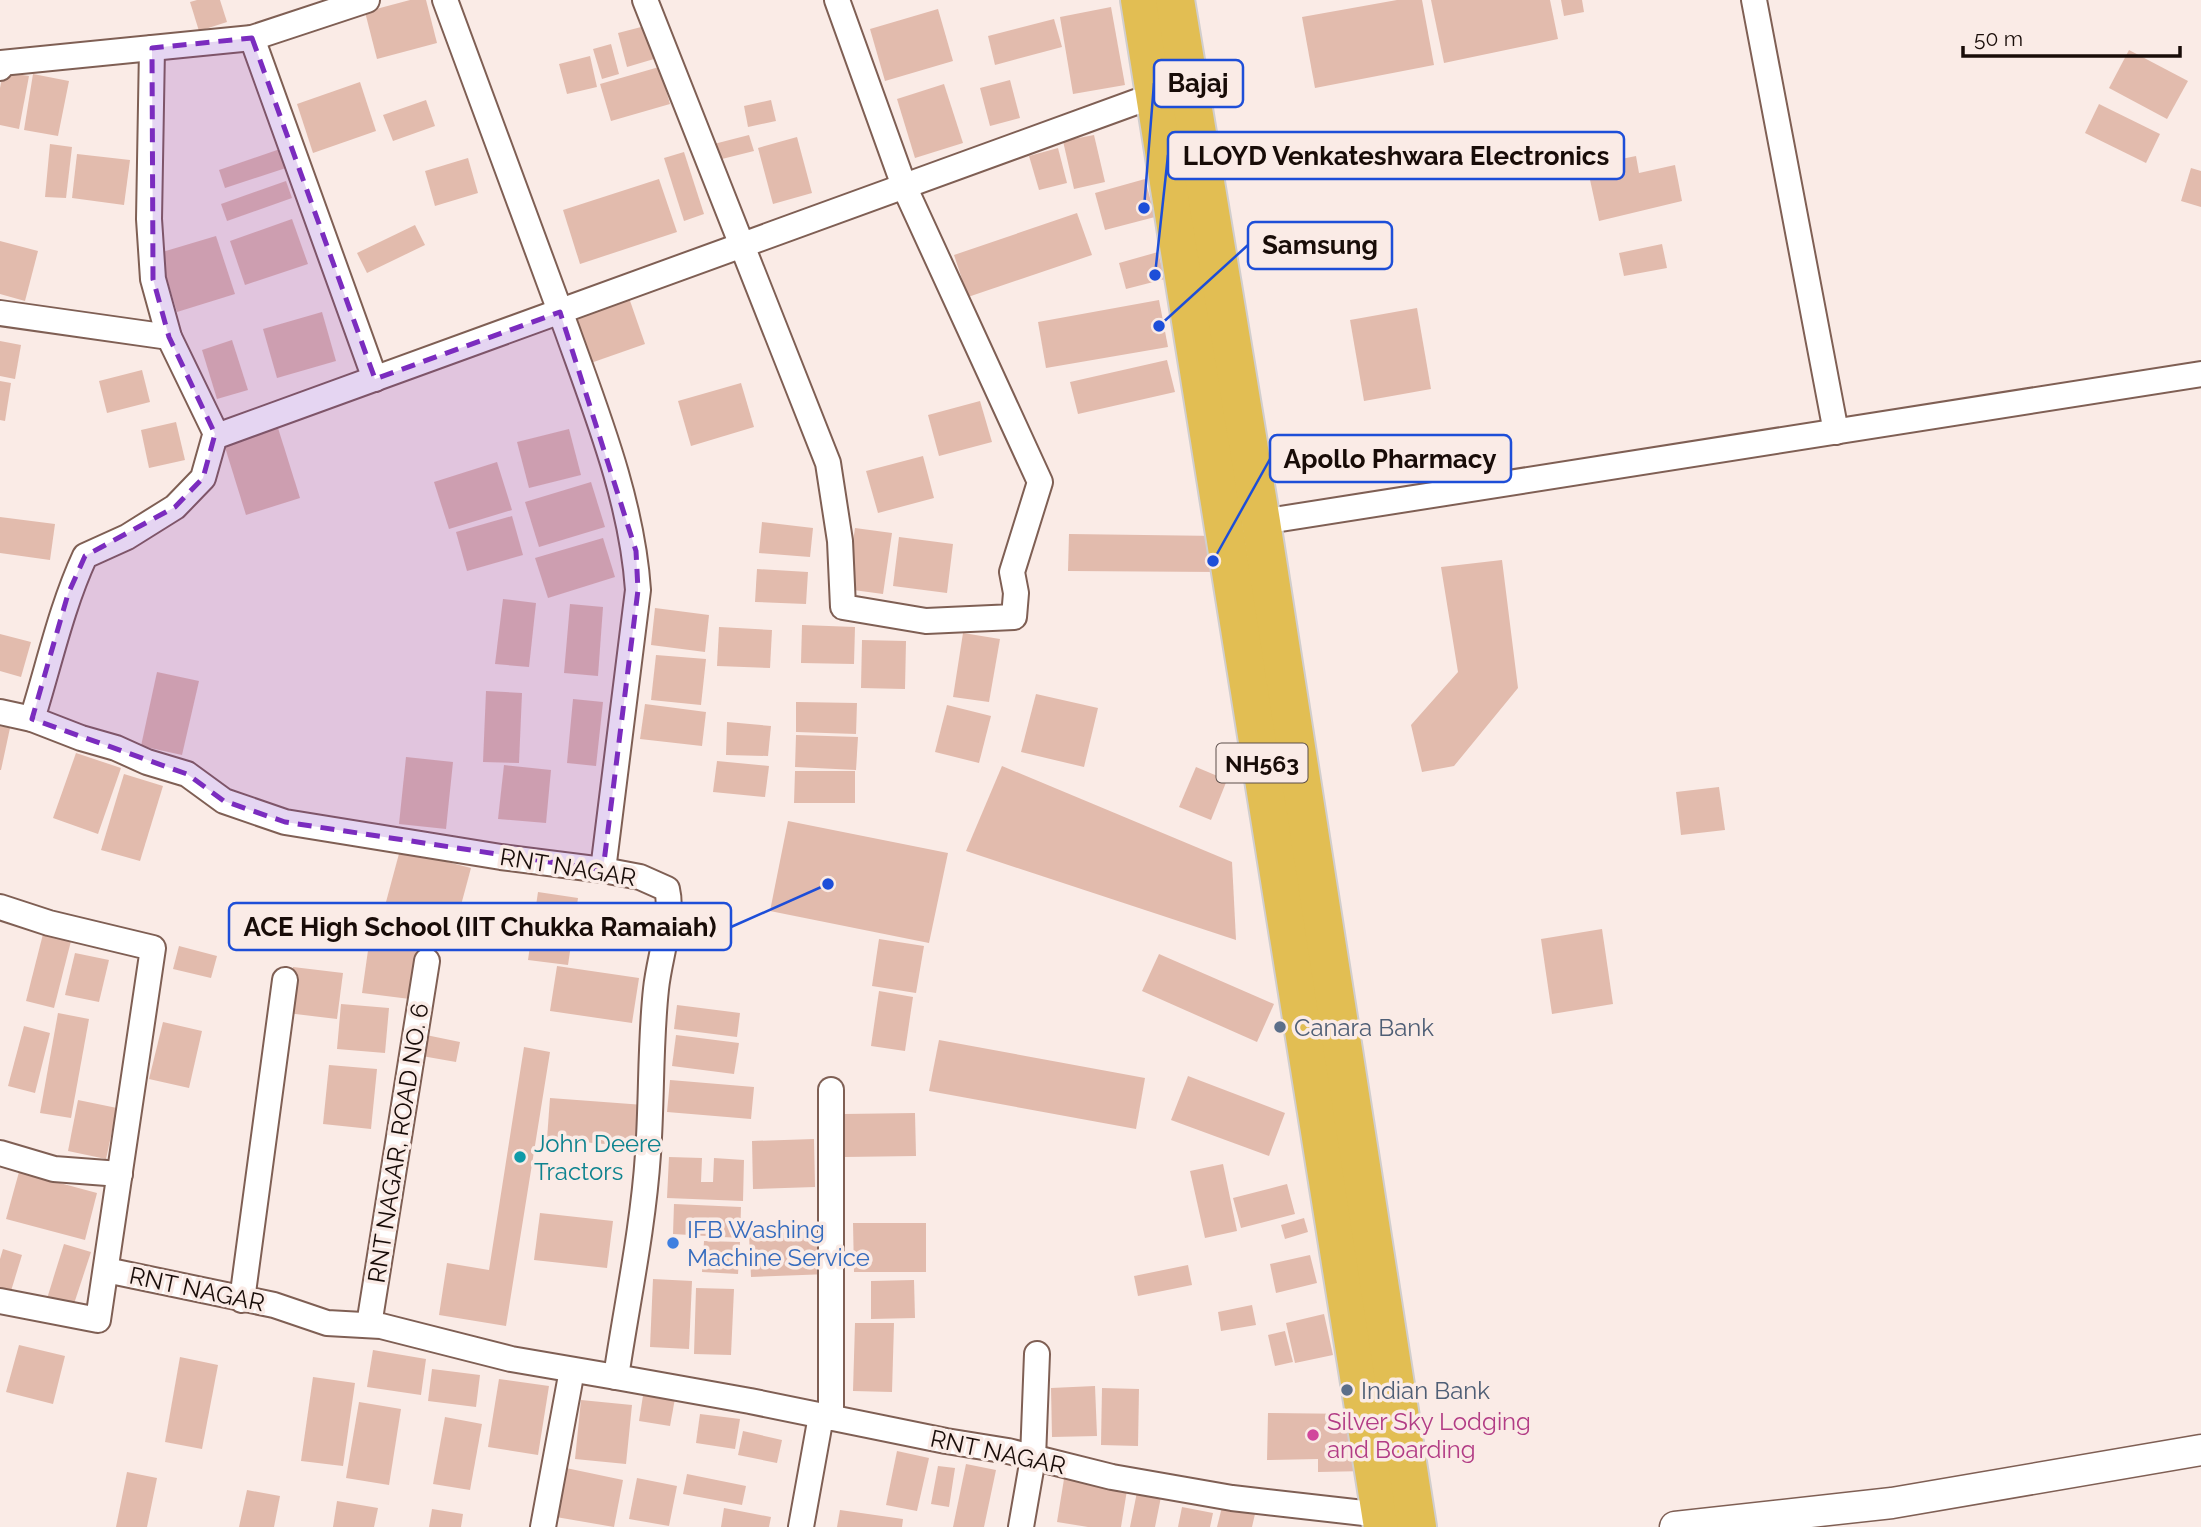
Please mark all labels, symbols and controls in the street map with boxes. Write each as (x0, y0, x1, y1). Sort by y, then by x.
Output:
scale bar (1963, 14, 2180, 58)
text: 50 m (1974, 26, 2023, 51)
callout: Bajaj (1154, 60, 1243, 107)
text: Bajaj (1167, 68, 1229, 98)
callout: LLOYD Venkateshwara Electronics (1168, 132, 1624, 179)
text: LLOYD Venkateshwara Electronics (1183, 141, 1609, 171)
callout: Samsung (1248, 222, 1392, 269)
text: Samsung (1262, 230, 1378, 260)
callout: Apollo Pharmacy (1270, 435, 1511, 482)
text: Apollo Pharmacy (1284, 444, 1496, 474)
road number: NH563 (1216, 744, 1308, 782)
street label: RNT NAGAR (498, 842, 638, 892)
callout: ACE High School (IIT Chukka Ramaiah) (229, 903, 731, 950)
text: ACE High School (IIT Chukka Ramaiah) (243, 912, 717, 942)
street label: RNT NAGAR, ROAD NO. 6 (362, 1001, 434, 1285)
place label: Canara Bank (1294, 1013, 1434, 1042)
marker: Canara Bank (1272, 1019, 1288, 1035)
place label: John Deere Tractors (534, 1129, 661, 1186)
marker: John Deere Tractors (512, 1149, 528, 1165)
place label: IFB Washing Machine Service (687, 1215, 870, 1272)
marker: IFB Washing Machine Service (665, 1235, 681, 1251)
street label: RNT NAGAR (127, 1261, 267, 1317)
place label: Indian Bank (1361, 1376, 1490, 1405)
marker: Indian Bank (1339, 1382, 1355, 1398)
place label: Silver Sky Lodging and Boarding (1327, 1407, 1531, 1464)
street label: RNT NAGAR (928, 1424, 1068, 1480)
marker: Silver Sky Lodging and Boarding (1305, 1427, 1321, 1443)

